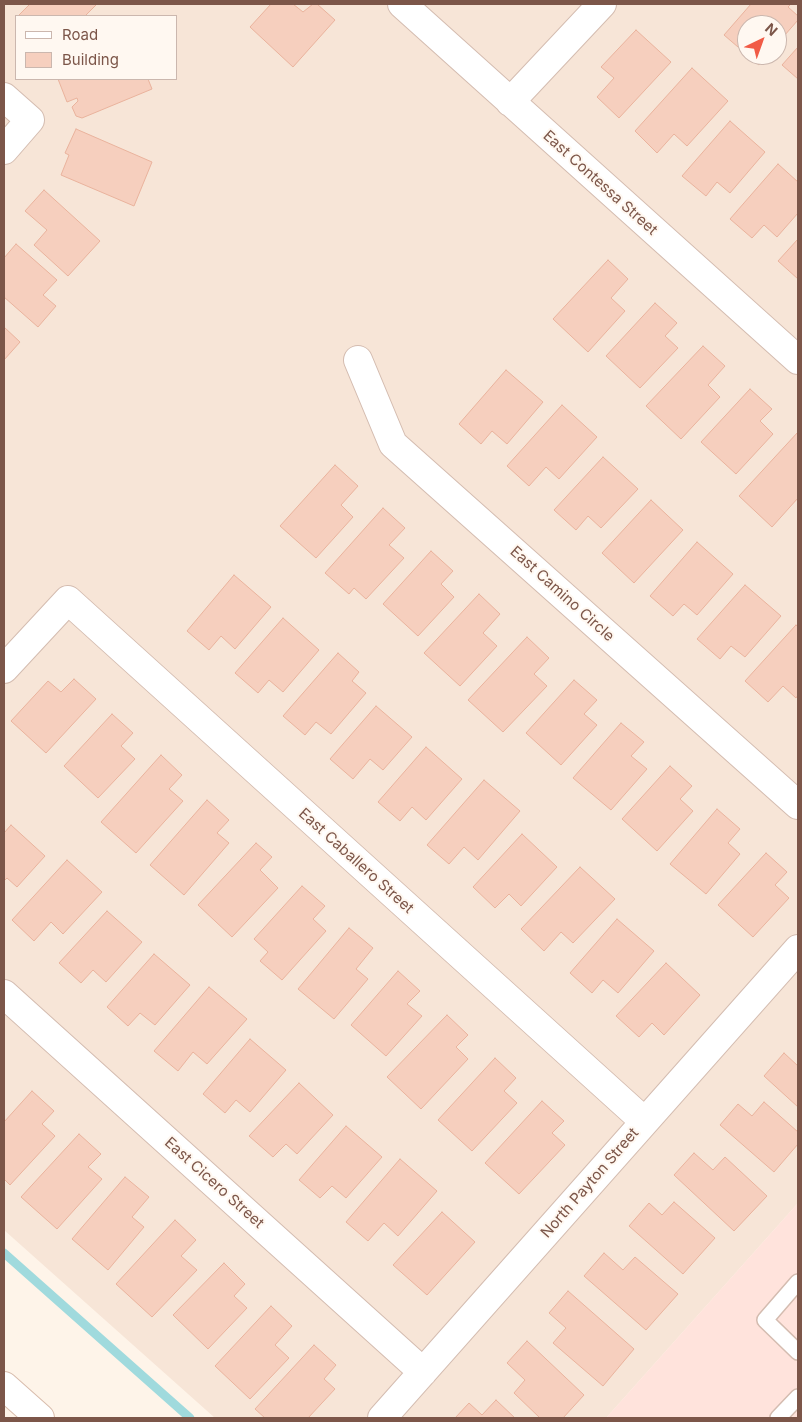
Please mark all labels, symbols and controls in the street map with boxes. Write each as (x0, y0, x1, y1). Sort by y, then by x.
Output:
legend (15, 15, 178, 80)
north arrow (737, 15, 787, 65)
text: N (762, 19, 781, 39)
text: Road (62, 25, 98, 44)
text: Building (62, 50, 119, 69)
street label: East Contessa Street (539, 127, 661, 239)
street label: East Camino Circle (506, 543, 618, 645)
street label: East Caballero Street (295, 805, 417, 917)
street label: North Payton Street (537, 1124, 643, 1242)
street label: East Cicero Street (161, 1134, 267, 1232)

